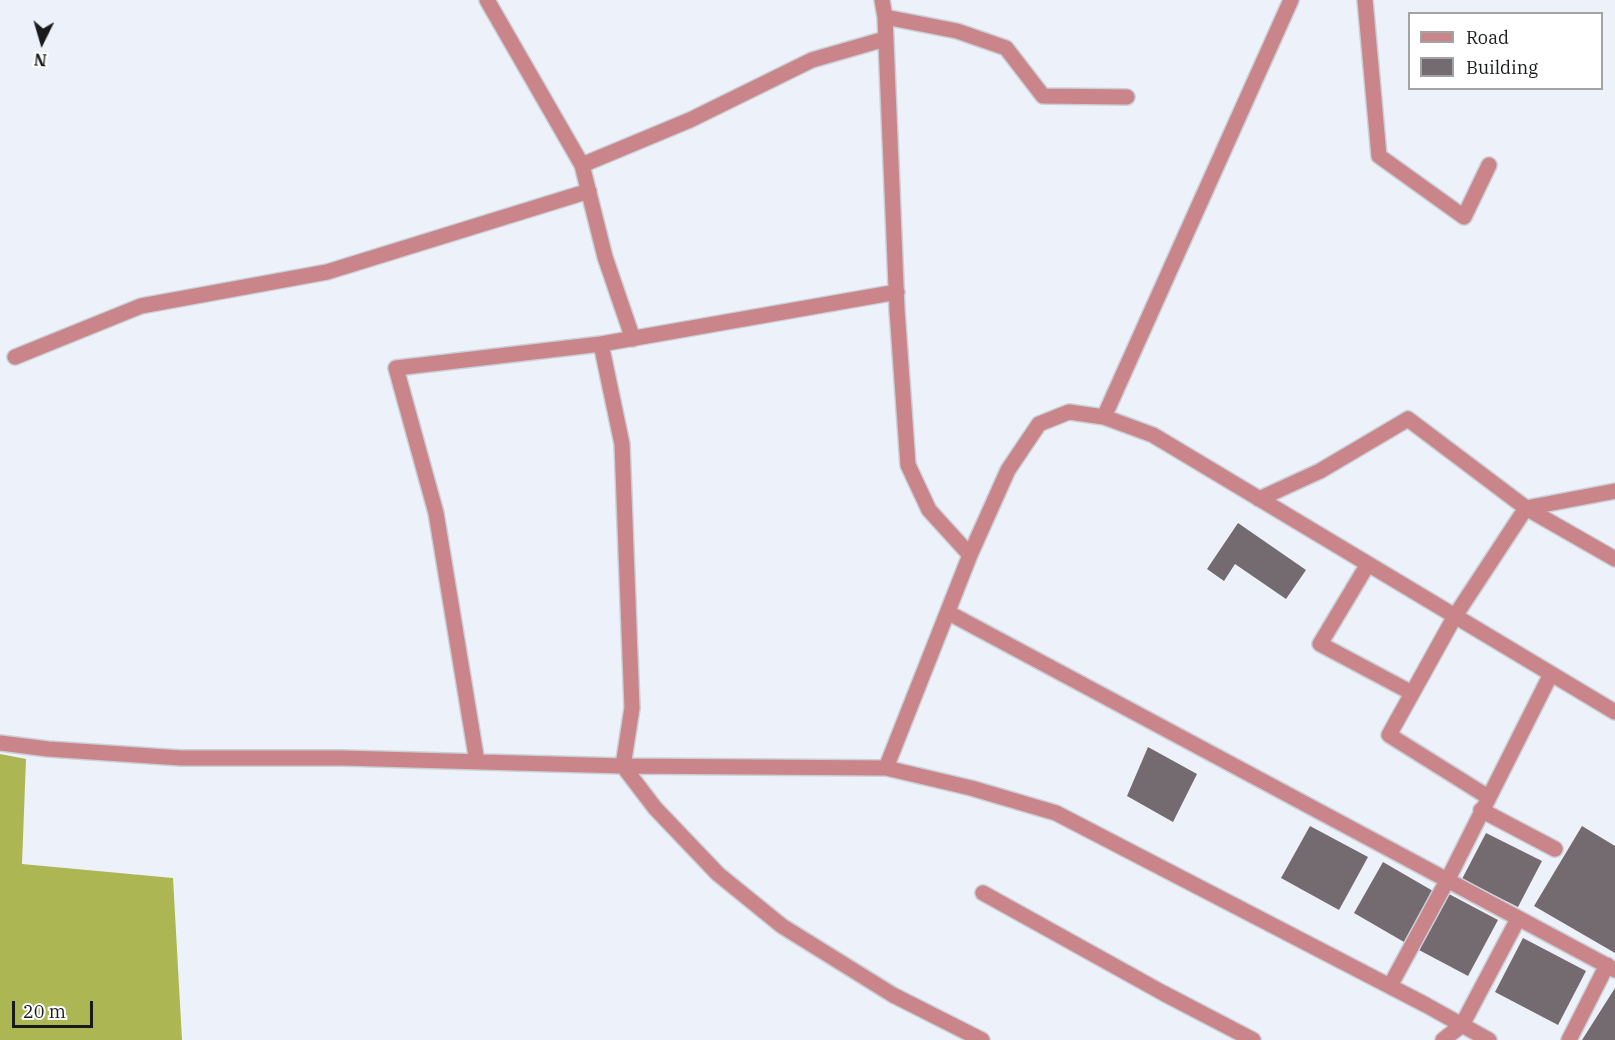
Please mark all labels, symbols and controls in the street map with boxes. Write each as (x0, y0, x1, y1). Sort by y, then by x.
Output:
north arrow (12, 12, 72, 72)
legend (1408, 12, 1603, 90)
text: Road (1466, 26, 1509, 49)
text: N (33, 49, 48, 70)
text: Building (1466, 56, 1538, 79)
scale bar (15, 989, 96, 1027)
text: 20 m (23, 1000, 66, 1023)

